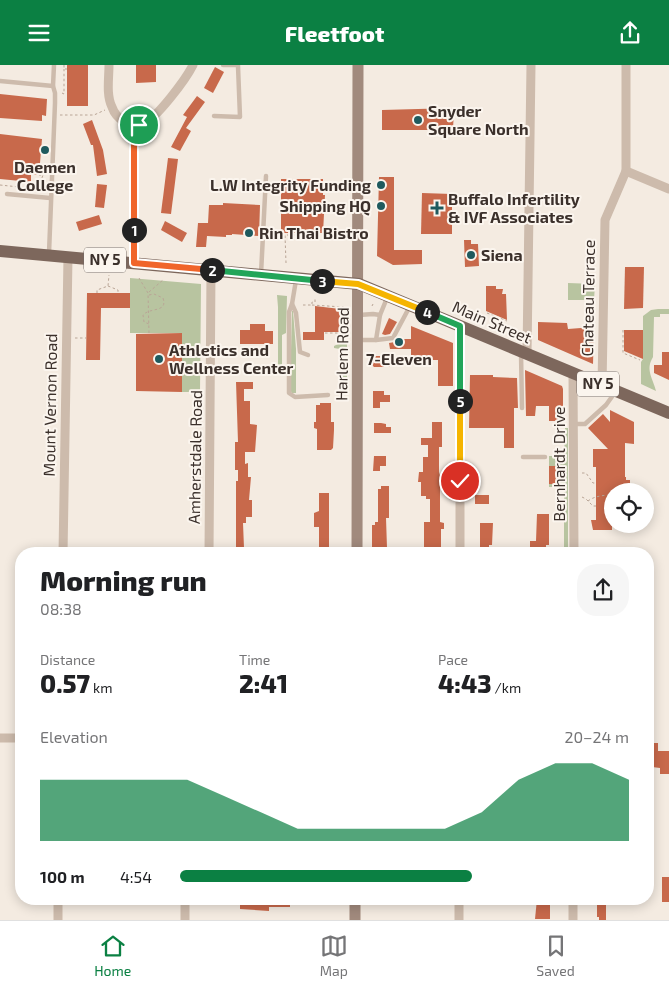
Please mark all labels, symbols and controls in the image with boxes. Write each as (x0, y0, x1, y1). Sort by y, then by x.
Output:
icon: menu (25, 19, 53, 47)
icon: share (616, 19, 644, 47)
text: Fleetfoot (285, 20, 384, 46)
place label: Snyder Square North (428, 101, 529, 138)
pin (118, 104, 160, 146)
icon: arrive (125, 111, 153, 139)
marker: Snyder Square North (412, 114, 424, 126)
marker: Daemen College (39, 144, 51, 156)
place label: Daemen College (14, 157, 76, 194)
place label: L.W Integrity Funding (210, 175, 372, 195)
marker: L.W Integrity Funding (375, 179, 387, 191)
place label: Buffalo Infertility & IVF Associates (448, 189, 580, 226)
place label: Shipping HQ (280, 196, 371, 216)
marker: Shipping HQ (375, 200, 387, 212)
marker: Buffalo Infertility & IVF Associates (430, 201, 444, 215)
pin: 1 (122, 217, 146, 243)
text: 1 (131, 222, 138, 239)
place label: Rin Thai Bistro (259, 223, 369, 242)
marker: Rin Thai Bistro (243, 227, 255, 239)
street label: Chateau Terrace (577, 239, 598, 357)
place label: Siena (481, 245, 523, 264)
road number: NY 5 (84, 247, 126, 273)
marker: Siena (465, 249, 477, 261)
pin: 2 (200, 257, 224, 283)
text: 2 (208, 262, 217, 279)
pin: 3 (310, 269, 334, 293)
text: 3 (319, 273, 326, 290)
street label: Main Street (450, 296, 535, 347)
pin: 4 (414, 299, 440, 325)
text: 4 (423, 304, 432, 321)
street label: Harlem Road (331, 307, 352, 401)
street label: Mount Vernon Road (39, 333, 60, 477)
marker: 7-Eleven (393, 336, 405, 348)
place label: Athletics and Wellness Center (169, 340, 294, 377)
place label: 7-Eleven (366, 349, 432, 368)
marker: Athletics and Wellness Center (153, 353, 165, 365)
road number: NY 5 (577, 371, 619, 397)
pin: 5 (448, 389, 472, 413)
street label: Amherstdale Road (184, 390, 205, 524)
text: 5 (457, 393, 464, 410)
street label: Bernhardt Drive (549, 406, 568, 522)
pin (439, 460, 481, 502)
icon: check (446, 467, 474, 495)
map controls (604, 483, 654, 533)
button: locate (604, 483, 654, 533)
text: Morning run (40, 563, 207, 597)
button: share (577, 564, 629, 616)
text: 08:38 (40, 599, 82, 618)
text: Distance (40, 651, 95, 668)
text: Time (239, 651, 270, 668)
text: Pace (438, 651, 468, 668)
text: 0.57 (40, 668, 90, 698)
text: 2:41 (239, 668, 288, 698)
text: 4:43 (438, 668, 491, 698)
text: km (90, 679, 112, 696)
text: /km (491, 679, 521, 696)
text: Elevation (40, 727, 108, 746)
text: 20–24 m (564, 727, 629, 746)
text: 100 m (40, 867, 85, 886)
text: 4:54 (120, 867, 152, 886)
tab: Home (94, 932, 131, 979)
tab: Map (320, 932, 348, 979)
tab: Saved (536, 932, 575, 979)

